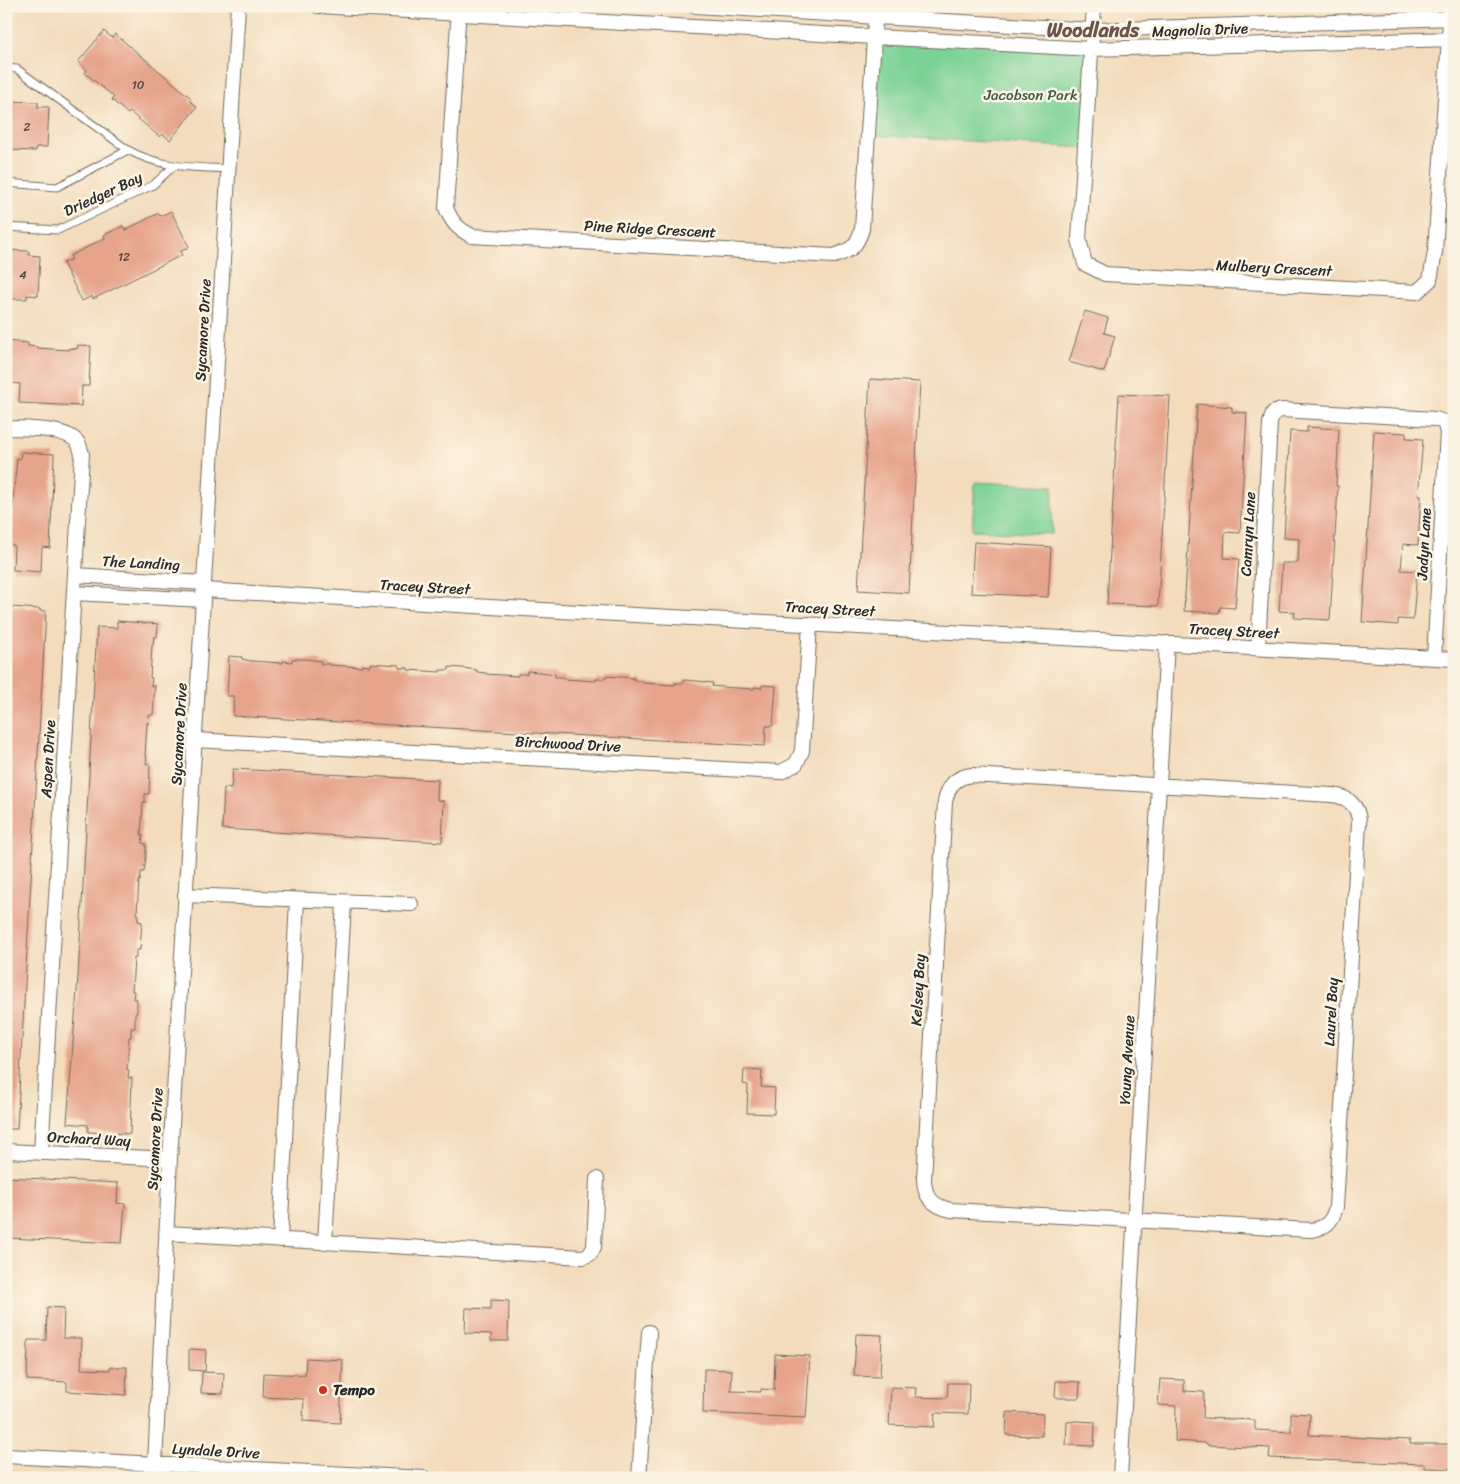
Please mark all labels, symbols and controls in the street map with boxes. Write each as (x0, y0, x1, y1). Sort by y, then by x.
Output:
district label: Woodlands (1047, 13, 1140, 48)
street label: Magnolia Drive (1151, 15, 1249, 45)
house number: 10 (132, 74, 145, 96)
park label: Jacobson Park (983, 82, 1078, 108)
house number: 2 (24, 116, 31, 138)
street label: Driedger Bay (59, 164, 147, 224)
street label: Pine Ridge Crescent (583, 213, 717, 245)
house number: 12 (118, 246, 130, 268)
street label: Mulbery Crescent (1215, 252, 1334, 284)
house number: 4 (19, 264, 27, 286)
street label: Sycamore Drive (187, 278, 219, 382)
street label: Camryn Lane (1233, 491, 1263, 577)
street label: Jadyn Lane (1409, 507, 1439, 582)
street label: The Landing (101, 548, 181, 578)
street label: Tracey Street (379, 572, 472, 602)
street label: Tracey Street (784, 594, 877, 624)
street label: Tracey Street (1188, 616, 1281, 646)
street label: Sycamore Drive (163, 682, 195, 786)
street label: Aspen Drive (33, 719, 63, 800)
street label: Birchwood Drive (514, 728, 622, 760)
street label: Kelsey Bay (903, 953, 933, 1027)
street label: Laurel Bay (1316, 977, 1346, 1047)
street label: Young Avenue (1112, 1014, 1142, 1106)
street label: Sycamore Drive (139, 1087, 171, 1191)
street label: Orchard Way (47, 1124, 132, 1154)
place label: Tempo (333, 1377, 375, 1403)
marker: Tempo (317, 1384, 329, 1396)
street label: Lyndale Drive (171, 1436, 261, 1466)

